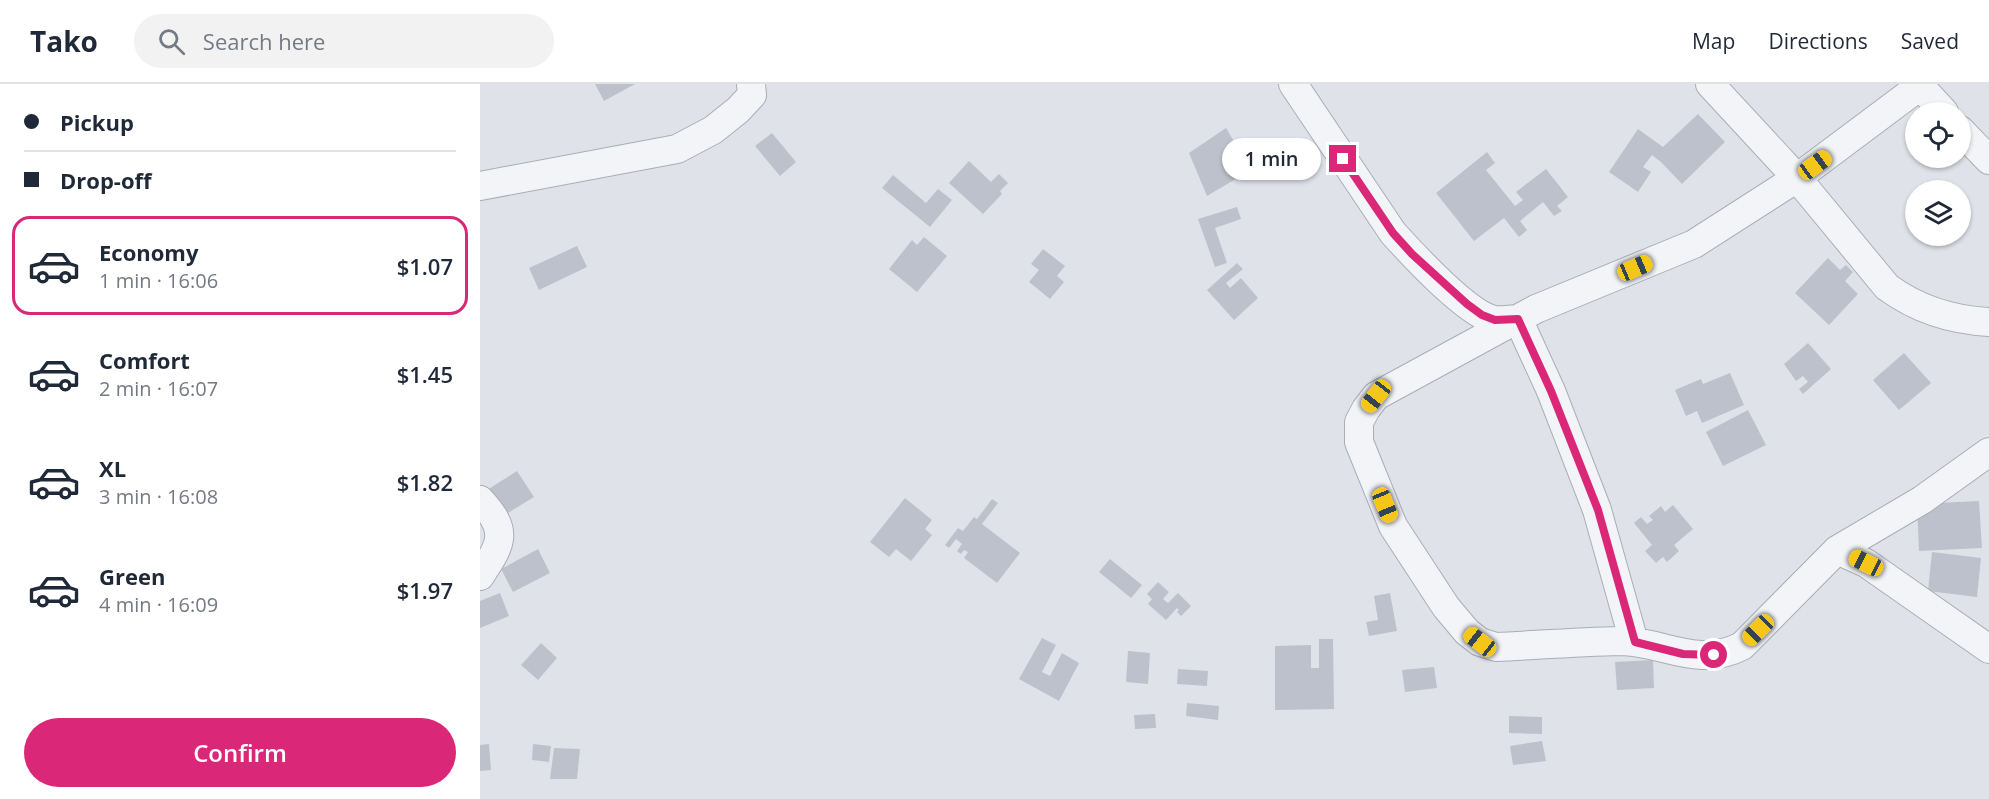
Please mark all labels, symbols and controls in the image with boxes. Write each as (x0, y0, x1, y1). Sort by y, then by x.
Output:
search box (134, 14, 554, 68)
text: Tako (30, 22, 98, 60)
icon: search (155, 25, 188, 58)
text: Search here (203, 26, 325, 56)
text: Map (1692, 27, 1735, 55)
text: Directions (1768, 27, 1868, 55)
text: Saved (1901, 27, 1959, 55)
map controls (1905, 102, 1971, 246)
button: locate (1905, 102, 1971, 168)
text: Pickup (60, 107, 134, 137)
callout: 1 min (1223, 138, 1322, 180)
text: 1 min (1245, 145, 1299, 172)
route end (1329, 145, 1356, 172)
car (1795, 147, 1835, 183)
text: Drop-off (60, 165, 152, 195)
button: layers (1905, 180, 1971, 246)
text: Economy (99, 237, 198, 267)
icon: car (27, 239, 81, 293)
text: $1.07 (397, 251, 453, 281)
car (1615, 253, 1655, 283)
text: 1 min · 16:06 (99, 267, 218, 294)
text: Comfort (99, 345, 190, 375)
icon: car (27, 347, 81, 401)
text: $1.45 (397, 359, 453, 389)
text: 2 min · 16:07 (99, 375, 218, 402)
car (1358, 376, 1394, 416)
text: XL (99, 453, 126, 483)
icon: car (27, 455, 81, 509)
text: $1.82 (397, 467, 453, 497)
text: 3 min · 16:08 (99, 483, 218, 510)
car (1370, 485, 1400, 525)
car (1846, 547, 1886, 579)
text: Green (99, 561, 165, 591)
icon: car (27, 563, 81, 617)
text: $1.97 (397, 575, 453, 605)
text: 4 min · 16:09 (99, 591, 218, 618)
car (1739, 611, 1777, 649)
car (1460, 624, 1500, 660)
route start (1700, 641, 1727, 668)
button: Confirm (24, 718, 456, 787)

